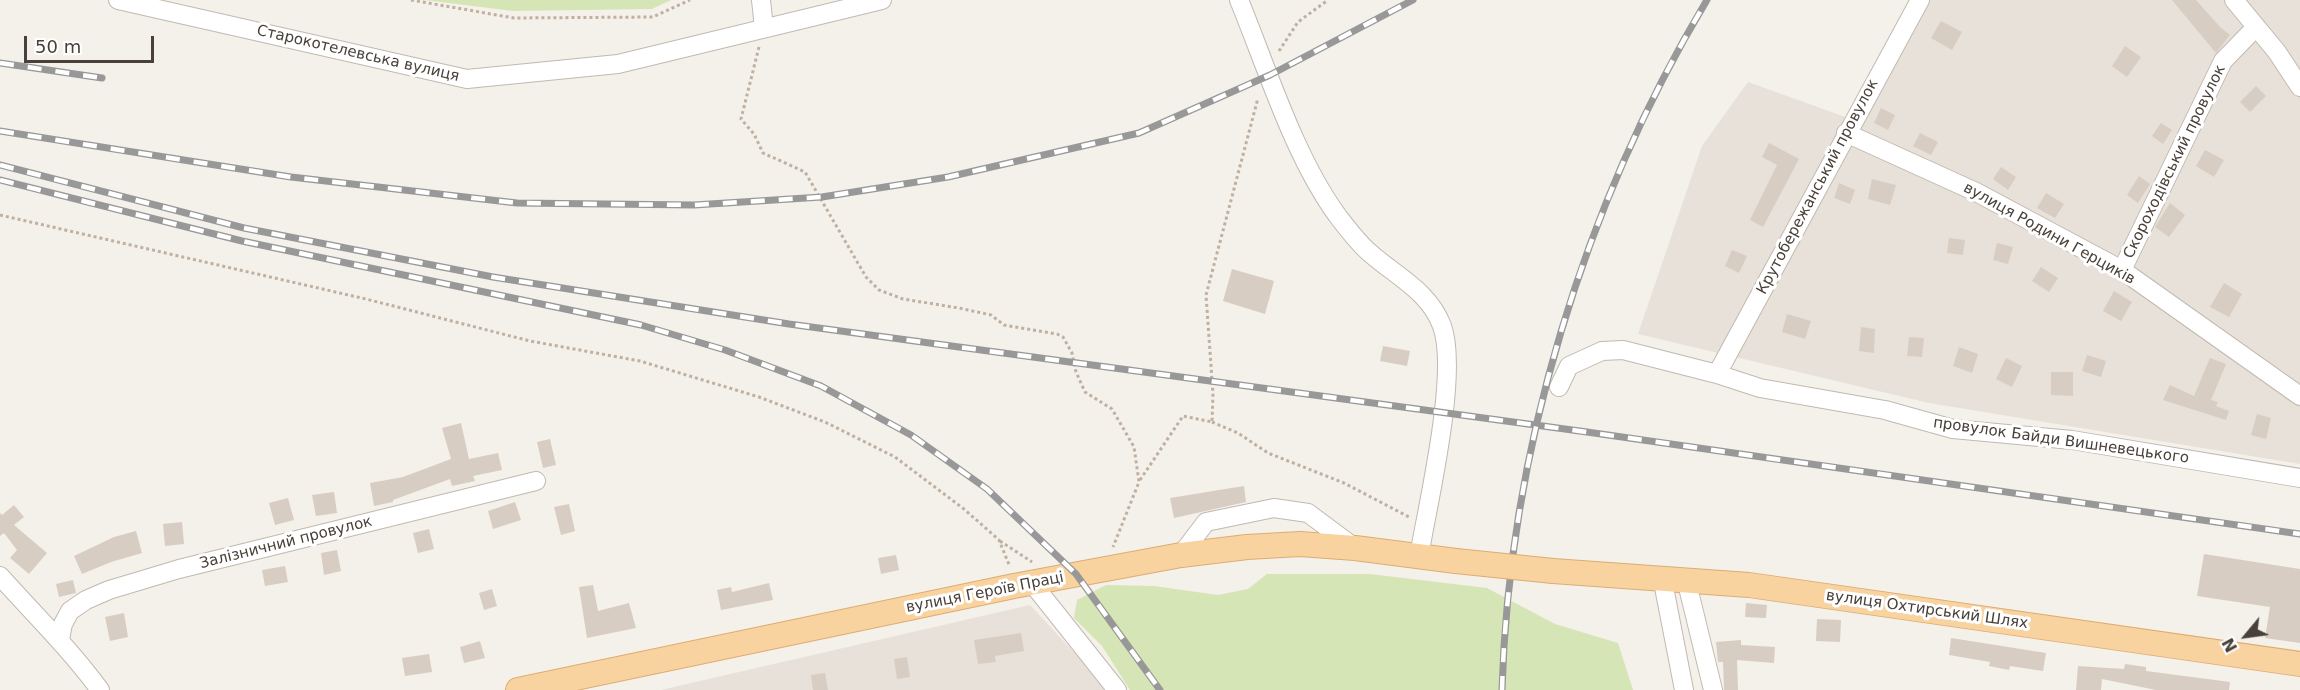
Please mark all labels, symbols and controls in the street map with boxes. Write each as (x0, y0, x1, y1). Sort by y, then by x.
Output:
street label: Старокотелевська вулиця (255, 22, 461, 86)
scale bar (27, 24, 158, 62)
text: 50 m (35, 36, 81, 57)
street label: Скороходівський провулок (2120, 62, 2230, 262)
street label: Крутобережанський провулок (1753, 76, 1883, 298)
street label: вулиця Родини Герциків (1960, 179, 2138, 289)
street label: провулок Байди Вишневецького (1932, 414, 2190, 468)
street label: Залізничний провулок (198, 513, 374, 573)
street label: вулиця Героїв Праці (905, 569, 1065, 617)
street label: вулиця Охтирський Шлях (1825, 587, 2029, 633)
north arrow (2216, 606, 2276, 666)
text: N (2218, 635, 2241, 655)

